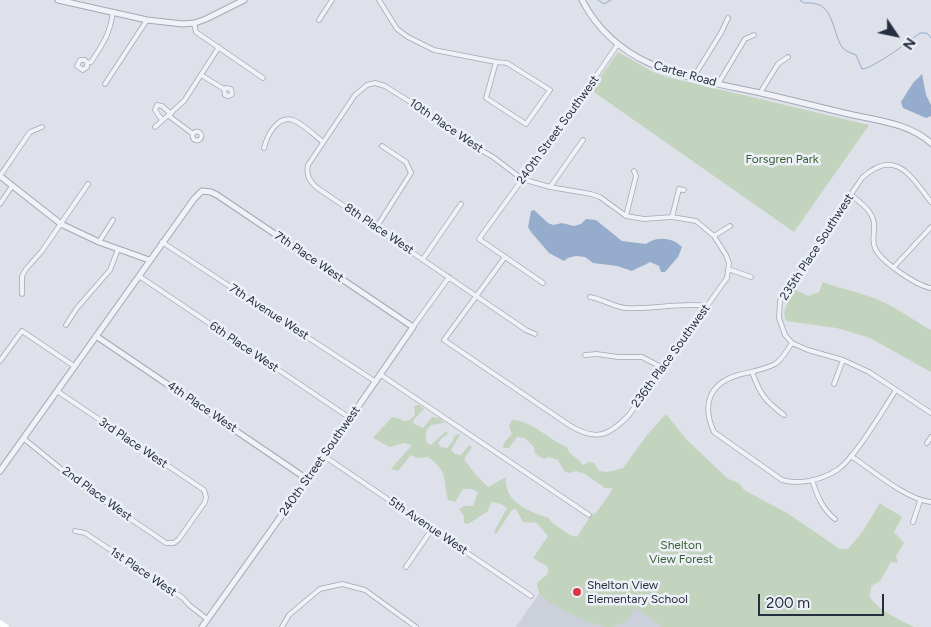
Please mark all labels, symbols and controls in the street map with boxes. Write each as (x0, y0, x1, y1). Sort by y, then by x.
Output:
north arrow (871, 10, 921, 60)
text: N (899, 34, 919, 53)
street label: Carter Road (652, 58, 718, 90)
street label: 240th Street Southwest (514, 73, 602, 187)
street label: 10th Place West (406, 96, 486, 156)
park label: Forsgren Park (745, 152, 819, 166)
street label: 235th Place Southwest (777, 191, 857, 303)
street label: 8th Place West (341, 200, 417, 258)
street label: 7th Place West (272, 229, 346, 285)
street label: 7th Avenue West (227, 281, 311, 343)
street label: 236th Place Southwest (629, 302, 713, 410)
street label: 6th Place West (207, 319, 281, 375)
street label: 4th Place West (164, 378, 240, 436)
street label: 240th Street Southwest (277, 403, 363, 519)
street label: 3rd Place West (96, 415, 170, 471)
street label: 2nd Place West (59, 464, 135, 524)
street label: 5th Avenue West (386, 494, 470, 558)
park label: Shelton View Forest (649, 538, 713, 566)
street label: 1st Place West (107, 544, 179, 600)
place label: Shelton View Elementary School (587, 578, 688, 606)
scale bar (761, 584, 887, 616)
marker: Shelton View Elementary School (571, 586, 583, 598)
text: 200 m (766, 594, 810, 612)

